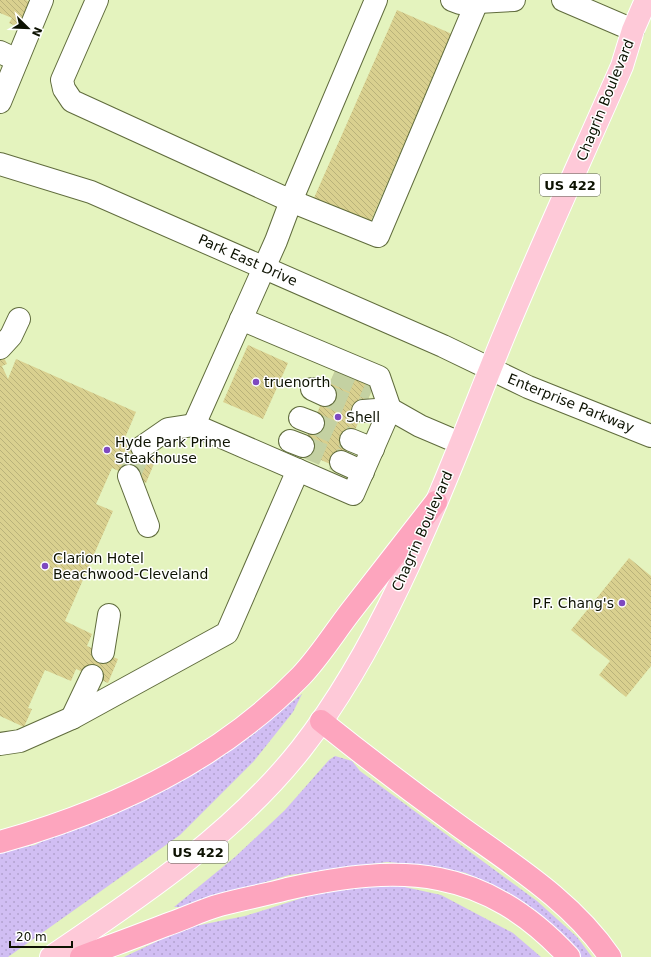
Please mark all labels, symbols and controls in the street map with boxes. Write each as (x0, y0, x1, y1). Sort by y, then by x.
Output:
north arrow (8, 8, 48, 48)
text: N (29, 25, 45, 38)
street label: Chagrin Boulevard (573, 37, 637, 163)
road number: US 422 (540, 174, 600, 196)
street label: Park East Drive (196, 231, 300, 289)
street label: Enterprise Parkway (505, 370, 637, 436)
place label: truenorth (264, 374, 330, 390)
marker: truenorth (251, 377, 261, 387)
place label: Shell (346, 409, 380, 425)
marker: Shell (333, 412, 343, 422)
place label: Hyde Park Prime Steakhouse (115, 434, 231, 466)
marker: Hyde Park Prime Steakhouse (102, 445, 112, 455)
street label: Chagrin Boulevard (388, 468, 456, 594)
place label: Clarion Hotel Beachwood-Cleveland (53, 550, 208, 582)
marker: Clarion Hotel Beachwood-Cleveland (40, 561, 50, 571)
place label: P.F. Chang's (532, 595, 614, 611)
marker: P.F. Chang's (617, 598, 627, 608)
road number: US 422 (168, 841, 228, 863)
scale bar (10, 923, 72, 949)
text: 20 m (16, 930, 47, 944)

